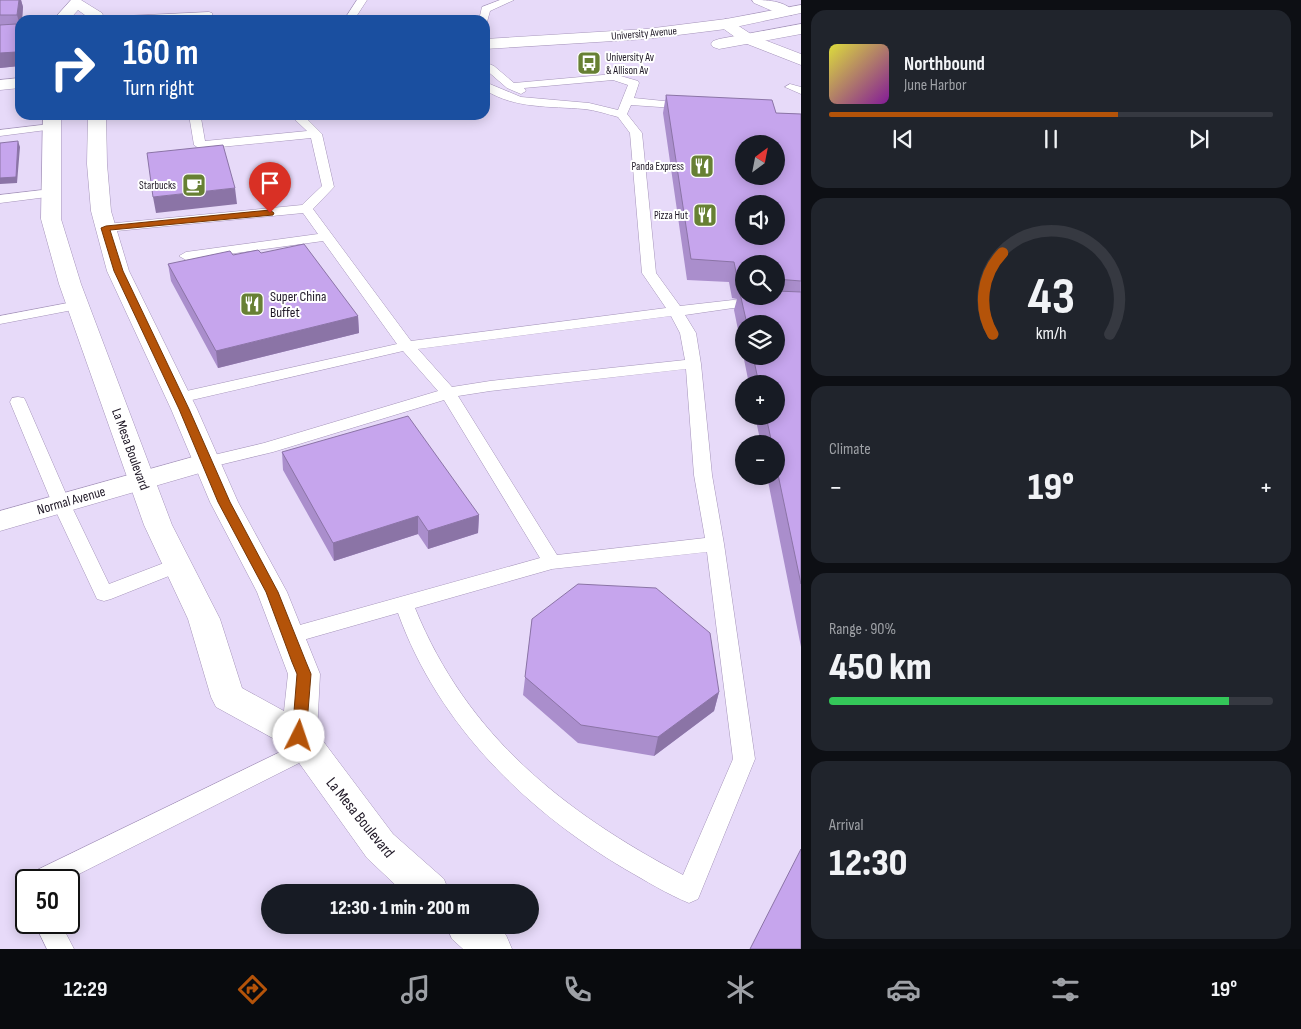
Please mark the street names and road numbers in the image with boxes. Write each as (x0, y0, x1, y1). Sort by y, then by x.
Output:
street label: University Avenue (611, 24, 678, 43)
street label: La Mesa Boulevard (108, 406, 153, 492)
street label: Normal Avenue (35, 483, 107, 518)
street label: La Mesa Boulevard (322, 774, 398, 862)

